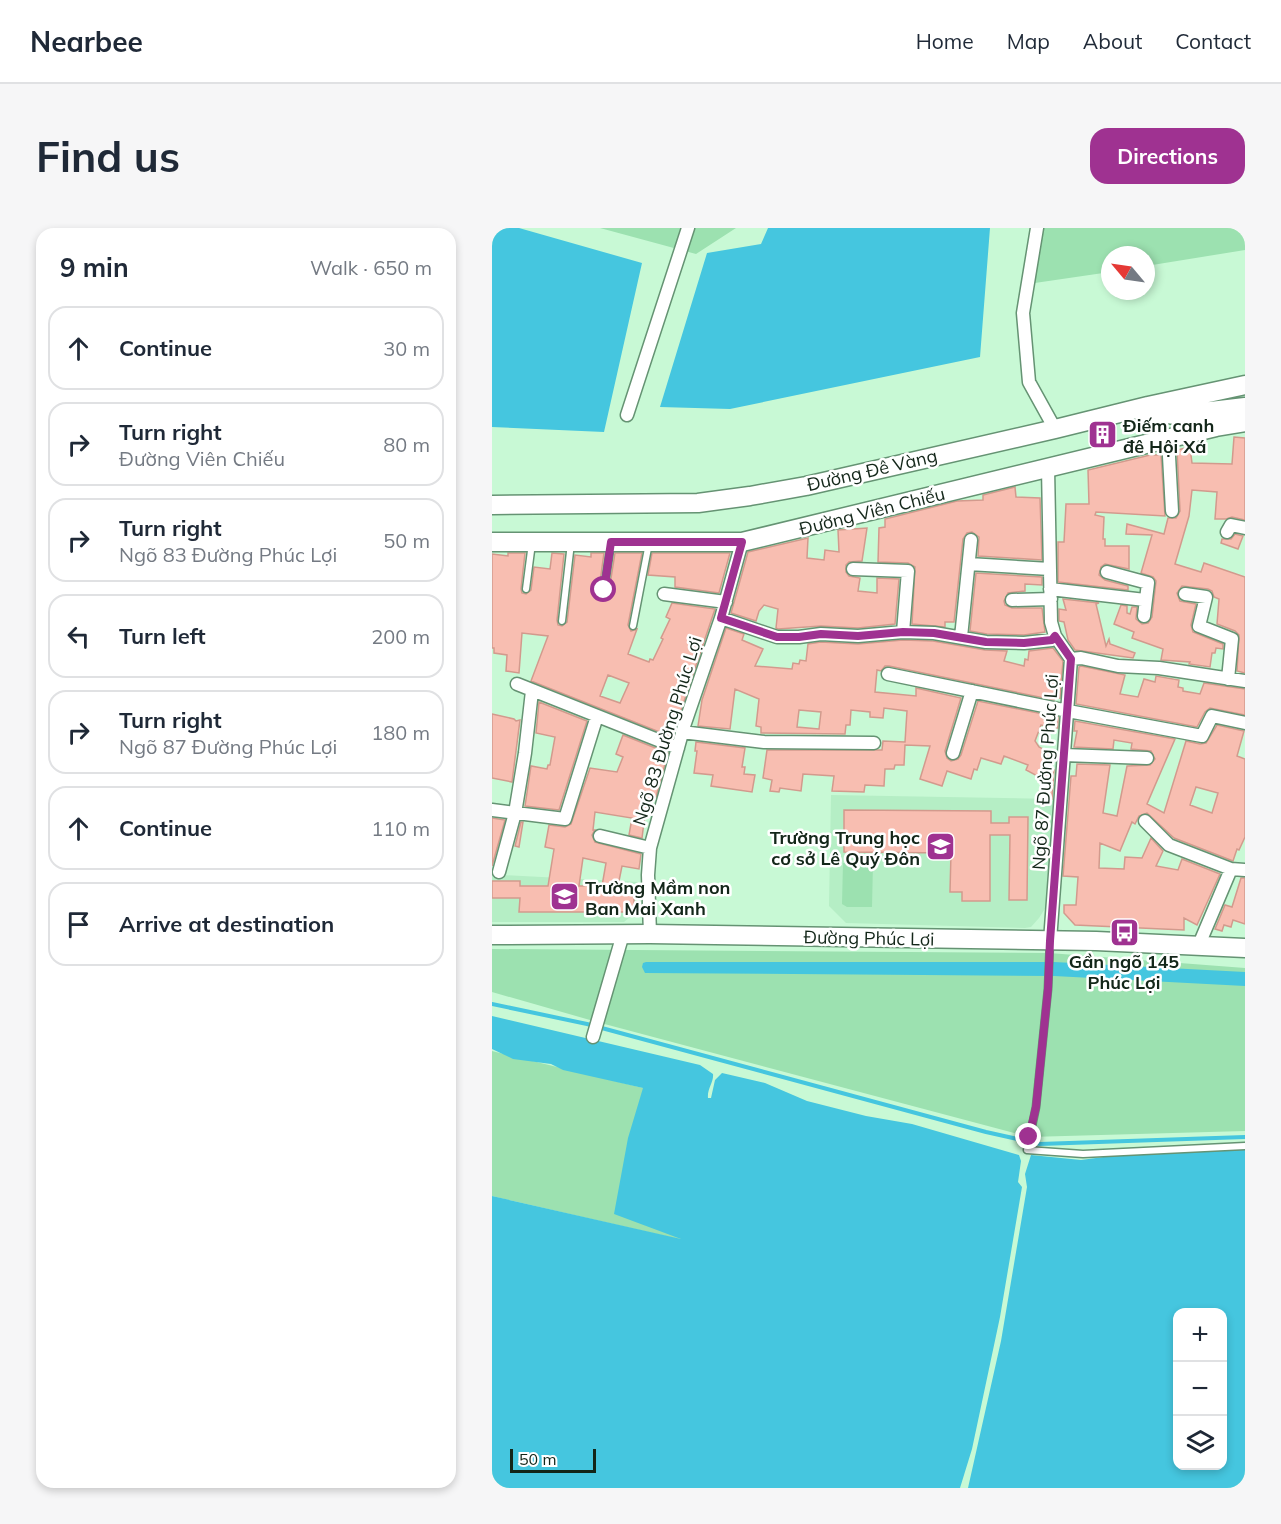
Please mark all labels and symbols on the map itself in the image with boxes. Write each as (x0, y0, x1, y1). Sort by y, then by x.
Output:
north arrow (1101, 246, 1155, 300)
place label: Điếm canh đê Hội Xá (1122, 414, 1214, 458)
building icon: Điếm canh đê Hội Xá (1086, 419, 1118, 451)
street label: Đường Đê Vàng (805, 444, 939, 496)
street label: Đường Viên Chiếu (797, 482, 947, 540)
route start (590, 576, 616, 602)
street label: Ngõ 83 Đường Phúc Lợi (627, 634, 707, 828)
street label: Ngõ 87 Đường Phúc Lợi (1027, 673, 1063, 871)
place label: Trường Trung học cơ sở Lê Quý Đôn (770, 826, 920, 870)
school or university icon: Trường Trung học cơ sở Lê Quý Đôn (925, 831, 957, 863)
place label: Trường Mầm non Ban Mai Xanh (585, 876, 730, 920)
school or university icon: Trường Mầm non Ban Mai Xanh (548, 881, 580, 913)
bus stop icon: Gần ngõ 145 Phúc Lợi (1108, 916, 1140, 948)
street label: Đường Phúc Lợi (803, 925, 935, 951)
place label: Gần ngõ 145 Phúc Lợi (1069, 950, 1179, 994)
route end (1015, 1123, 1041, 1149)
scale bar (510, 1446, 596, 1474)

